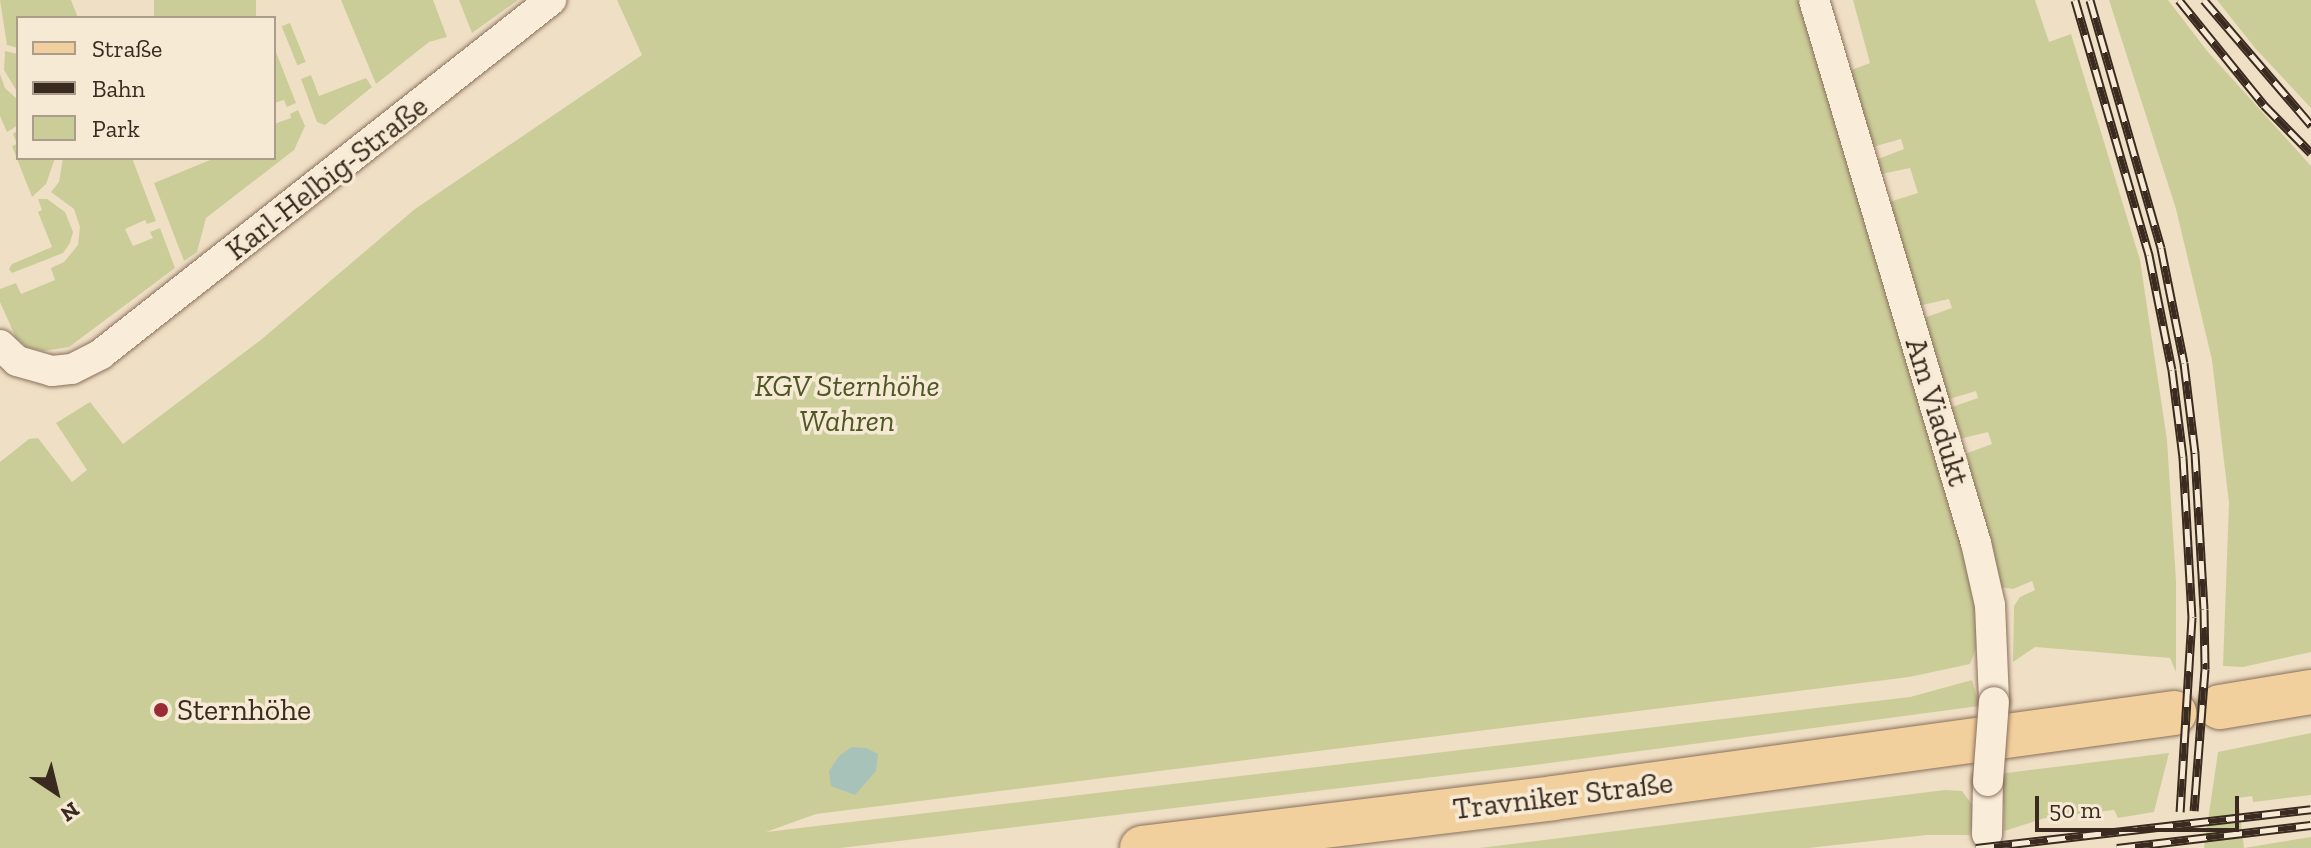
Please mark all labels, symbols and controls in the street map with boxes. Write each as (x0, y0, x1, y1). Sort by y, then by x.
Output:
legend (16, 16, 276, 160)
text: Straße (92, 34, 162, 63)
text: Bahn (92, 74, 145, 103)
street label: Karl-Helbig-Straße (219, 88, 435, 268)
text: Park (92, 114, 140, 143)
street label: Am Viadukt (1897, 333, 1977, 491)
park label: KGV Sternhöhe Wahren (754, 368, 940, 438)
place label: Sternhöhe (177, 692, 311, 728)
marker: Sternhöhe (152, 701, 170, 719)
north arrow (16, 752, 96, 832)
street label: Travniker Straße (1451, 765, 1675, 827)
scale bar (2039, 780, 2243, 830)
text: 50 m (2049, 795, 2101, 824)
text: N (55, 796, 85, 828)

